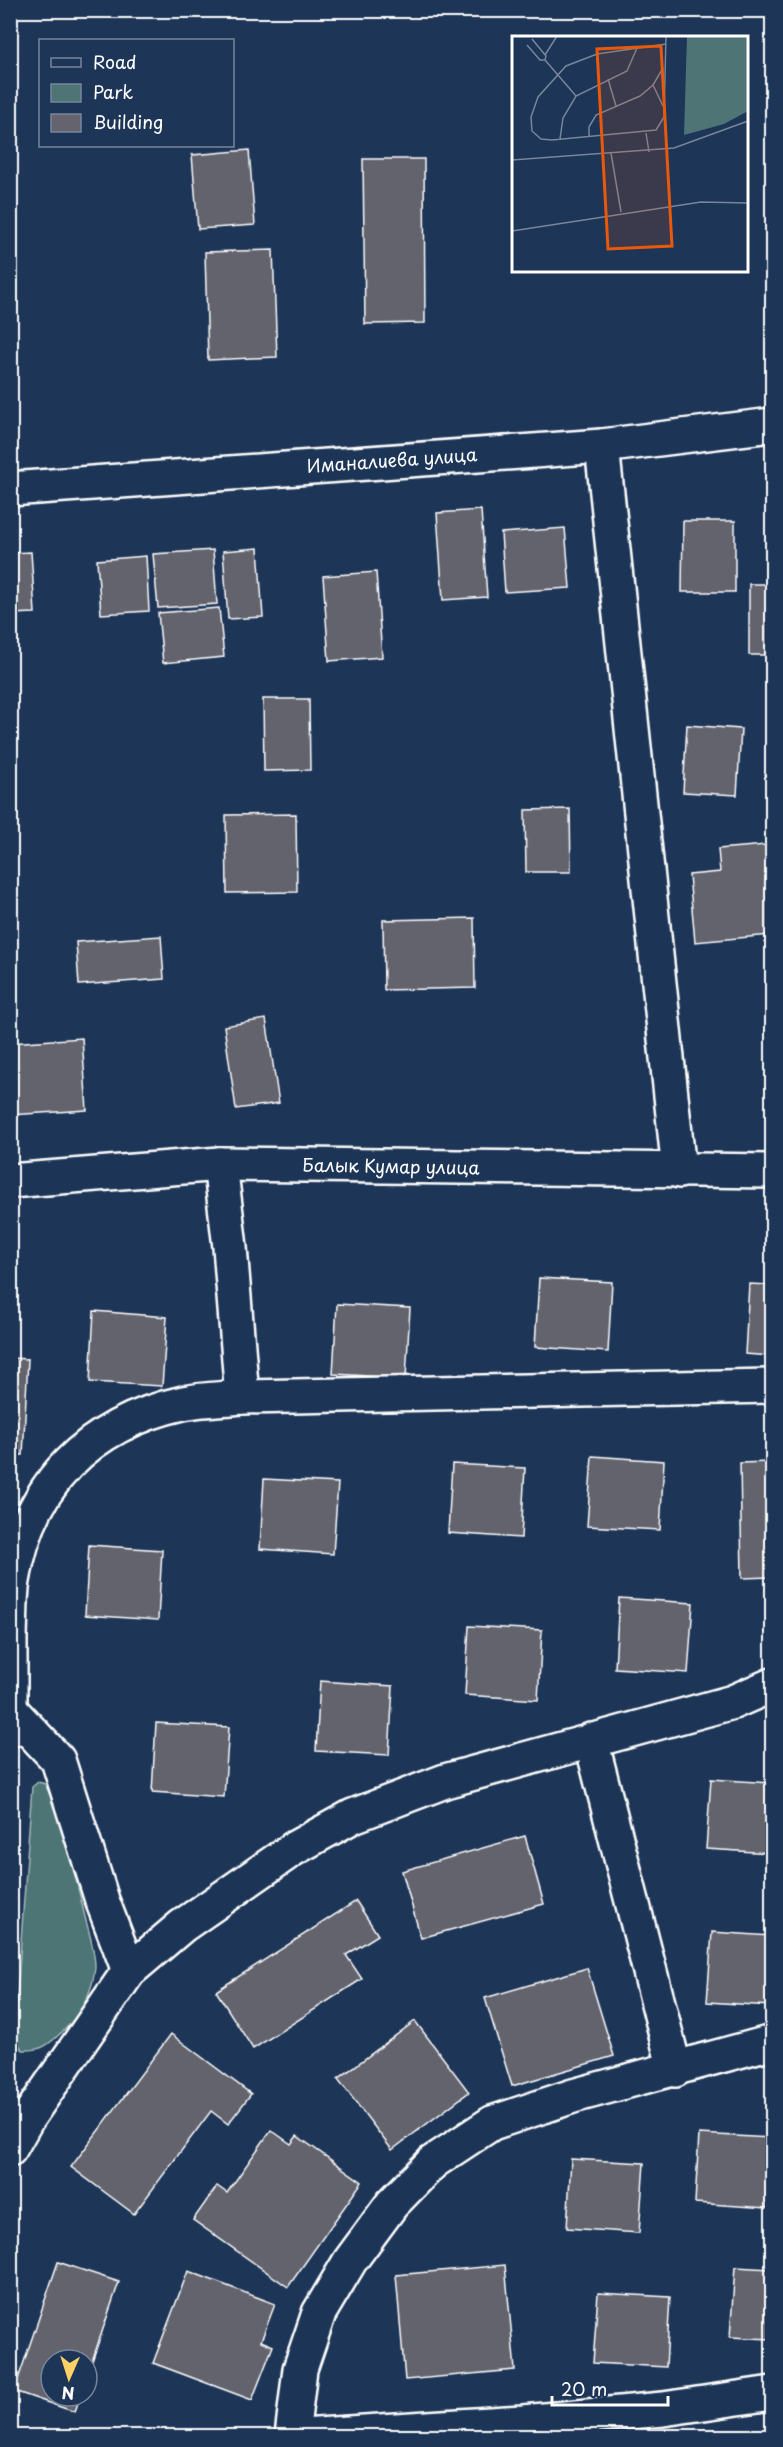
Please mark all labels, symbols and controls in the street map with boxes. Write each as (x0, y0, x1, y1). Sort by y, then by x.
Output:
inset map (512, 36, 747, 272)
legend (39, 39, 234, 147)
text: Road (93, 48, 137, 75)
text: Park (93, 78, 133, 105)
text: Building (93, 108, 163, 135)
street label: Иманалиева улица (306, 440, 479, 479)
street label: Балык Кумар улица (302, 1150, 481, 1181)
north arrow (39, 2348, 99, 2408)
scale bar (552, 2369, 668, 2407)
text: 20 m (561, 2375, 607, 2402)
text: N (61, 2382, 75, 2406)

